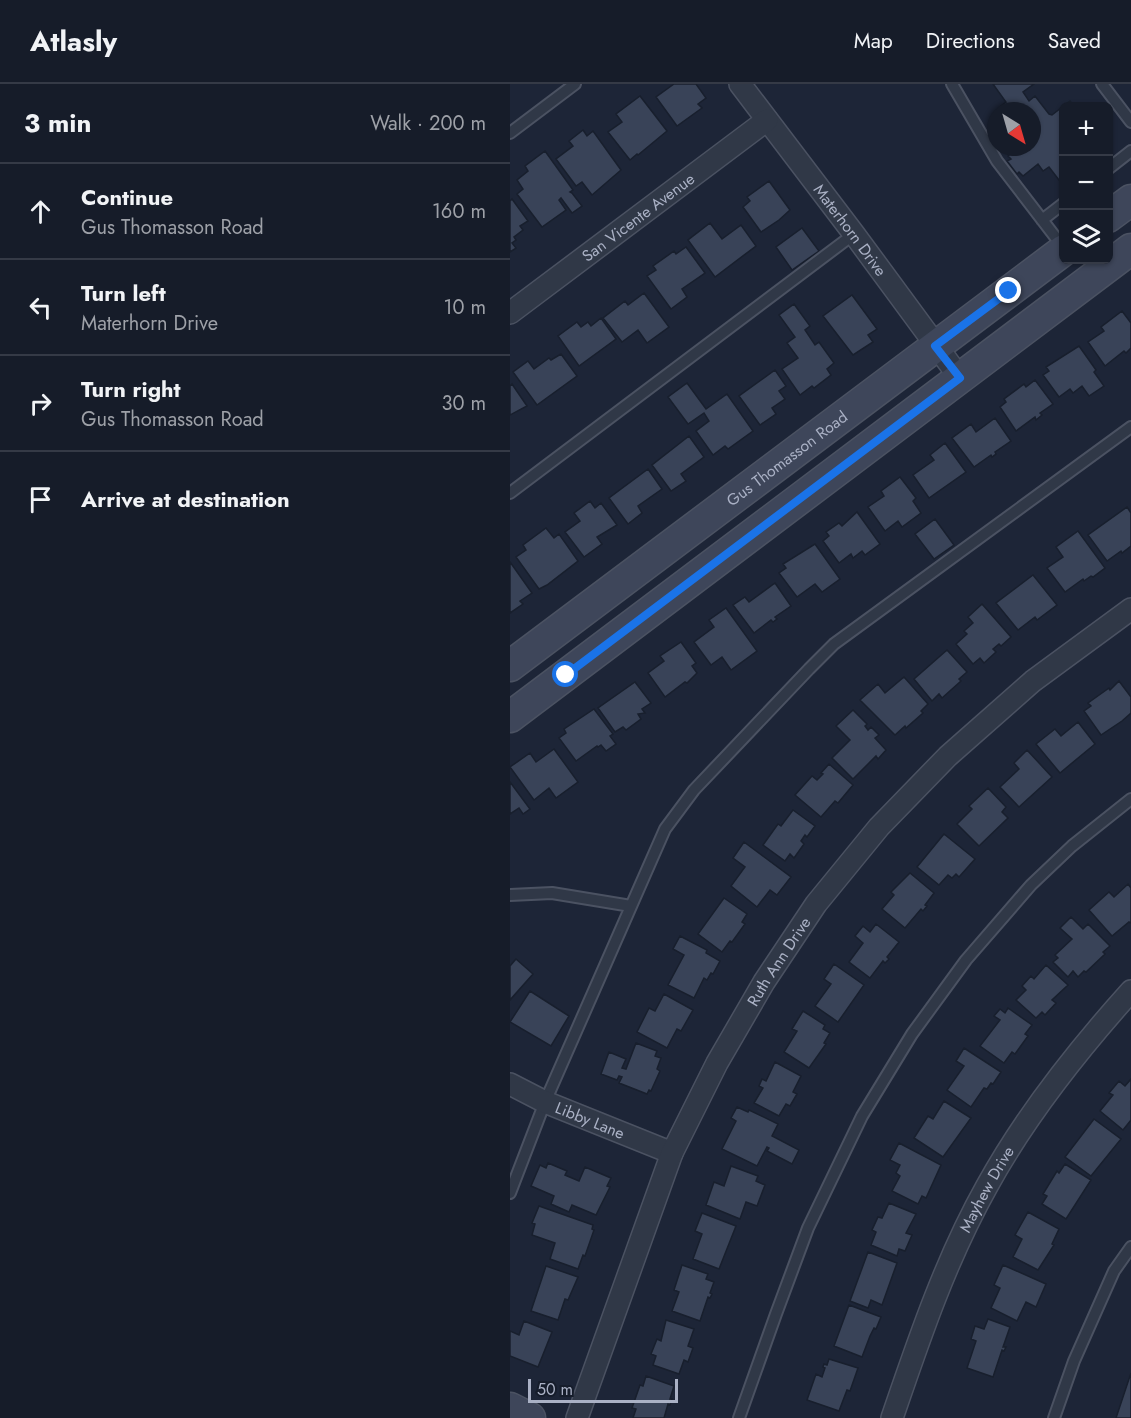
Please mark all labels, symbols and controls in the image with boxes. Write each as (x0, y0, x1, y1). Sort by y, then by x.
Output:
text: Atlasly (30, 21, 117, 62)
text: Map (854, 26, 893, 56)
text: Directions (926, 26, 1015, 56)
text: Saved (1048, 26, 1101, 56)
north arrow (987, 102, 1041, 156)
map controls (1059, 102, 1113, 264)
button: + (1059, 102, 1113, 156)
text: 3 min (24, 104, 91, 142)
text: Walk · 200 m (370, 109, 486, 138)
button: − (1059, 156, 1113, 210)
street label: San Vicente Avenue (577, 167, 699, 267)
street label: Materhorn Drive (808, 179, 893, 281)
text: Continue (81, 181, 173, 213)
icon: ahead (24, 195, 57, 228)
text: 160 m (432, 197, 486, 226)
button: layers (1059, 210, 1113, 264)
text: Gus Thomasson Road (81, 213, 264, 242)
text: Turn left (81, 277, 166, 309)
route end (995, 277, 1021, 303)
icon: left (24, 291, 57, 324)
text: 10 m (443, 293, 486, 322)
text: Materhorn Drive (81, 309, 218, 338)
text: Turn right (81, 373, 181, 405)
icon: right (24, 387, 57, 420)
text: 30 m (441, 389, 486, 418)
text: Gus Thomasson Road (81, 405, 264, 434)
street label: Gus Thomasson Road (721, 405, 852, 511)
icon: arrive (24, 483, 57, 516)
text: Arrive at destination (81, 483, 290, 515)
route start (552, 661, 578, 687)
street label: Ruth Ann Drive (741, 912, 816, 1010)
street label: Libby Lane (552, 1096, 628, 1144)
street label: Mayhew Drive (953, 1141, 1019, 1236)
scale bar (528, 1376, 678, 1404)
text: 50 m (537, 1378, 573, 1401)

